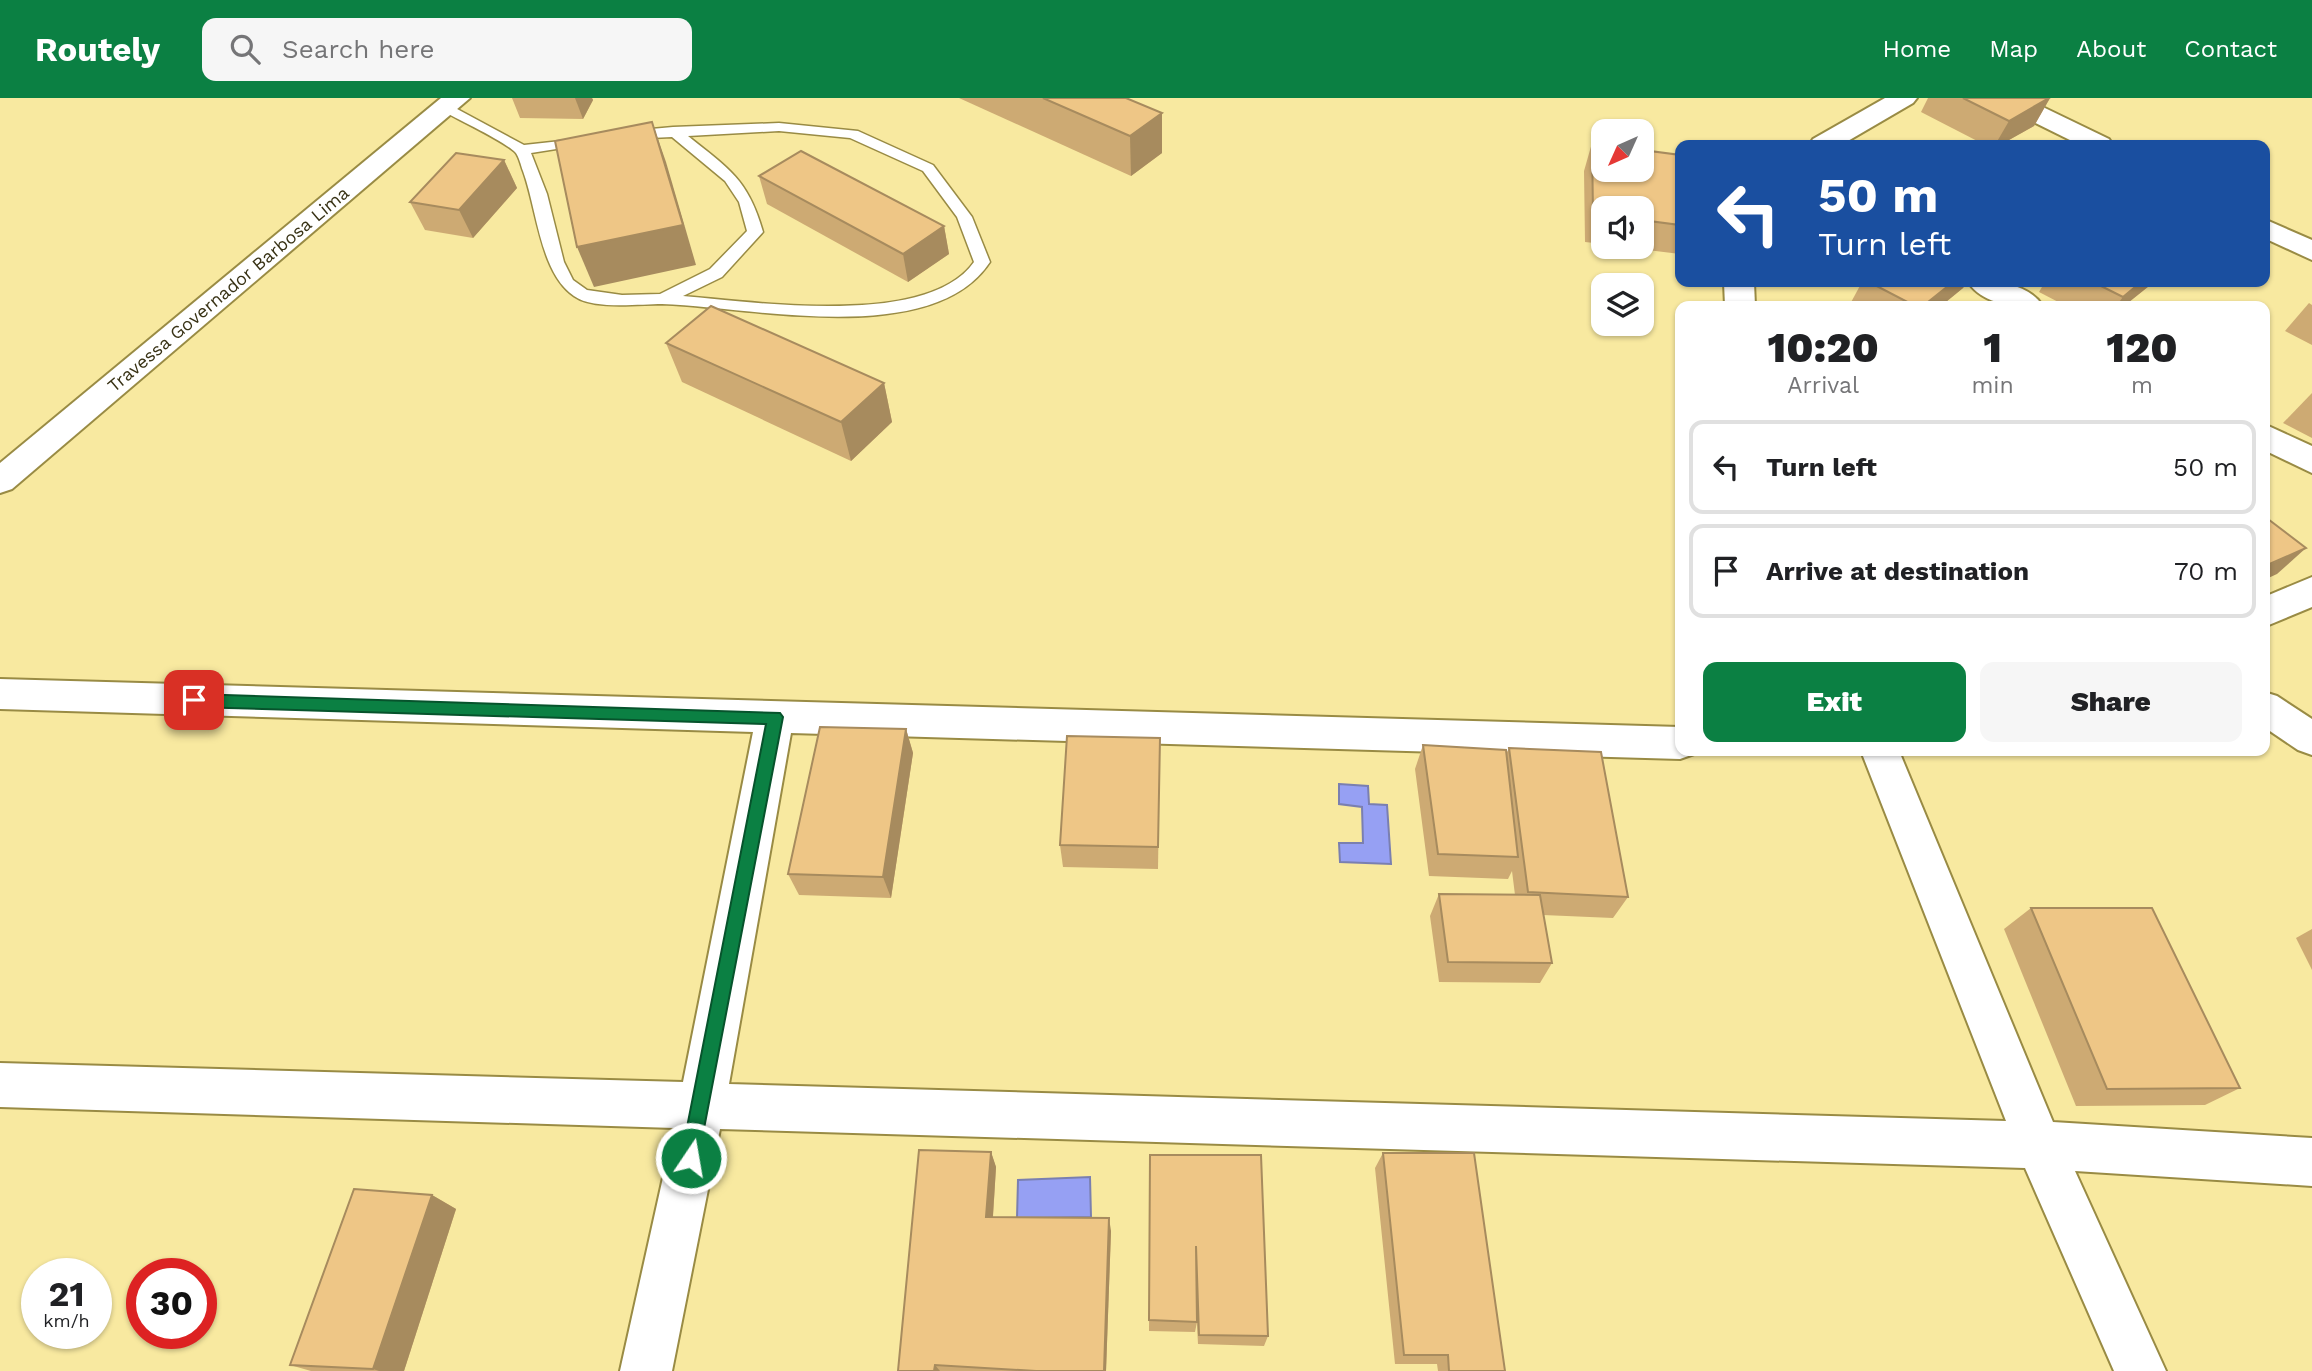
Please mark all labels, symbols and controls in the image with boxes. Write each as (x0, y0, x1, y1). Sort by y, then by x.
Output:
search box (202, 18, 692, 81)
text: Routely (35, 30, 160, 69)
icon: search (226, 30, 264, 68)
text: Search here (282, 34, 434, 64)
text: Home (1883, 35, 1951, 63)
text: Map (1989, 35, 2038, 63)
text: About (2076, 35, 2146, 63)
text: Contact (2184, 35, 2277, 63)
north arrow (1591, 119, 1654, 182)
map controls (1591, 119, 1654, 336)
text: 50 m (1818, 166, 1938, 224)
icon: left (1703, 168, 1794, 259)
street label: Travessa Governador Barbosa Lima (103, 182, 353, 396)
button: sound (1591, 196, 1654, 259)
text: Turn left (1818, 225, 1951, 263)
button: layers (1591, 273, 1654, 336)
text: 10:20 (1767, 323, 1879, 372)
text: 1 (1983, 323, 2002, 372)
text: 120 (2106, 323, 2178, 372)
text: Arrival (1787, 372, 1859, 399)
text: min (1971, 372, 2014, 399)
text: m (2131, 372, 2153, 399)
icon: left (1707, 448, 1745, 486)
text: Turn left (1766, 452, 1877, 482)
text: 50 m (2173, 452, 2238, 482)
icon: arrive (1707, 552, 1745, 590)
text: Arrive at destination (1766, 556, 2029, 586)
text: 70 m (2174, 556, 2238, 586)
button: Exit (1703, 662, 1966, 742)
button: Share (1980, 662, 2242, 742)
pin (164, 670, 224, 730)
icon: arrive (175, 681, 213, 719)
position arrow (654, 1121, 728, 1195)
speed limit sign: 30 (126, 1258, 217, 1349)
text: 21 (49, 1273, 84, 1315)
text: km/h (43, 1310, 90, 1331)

